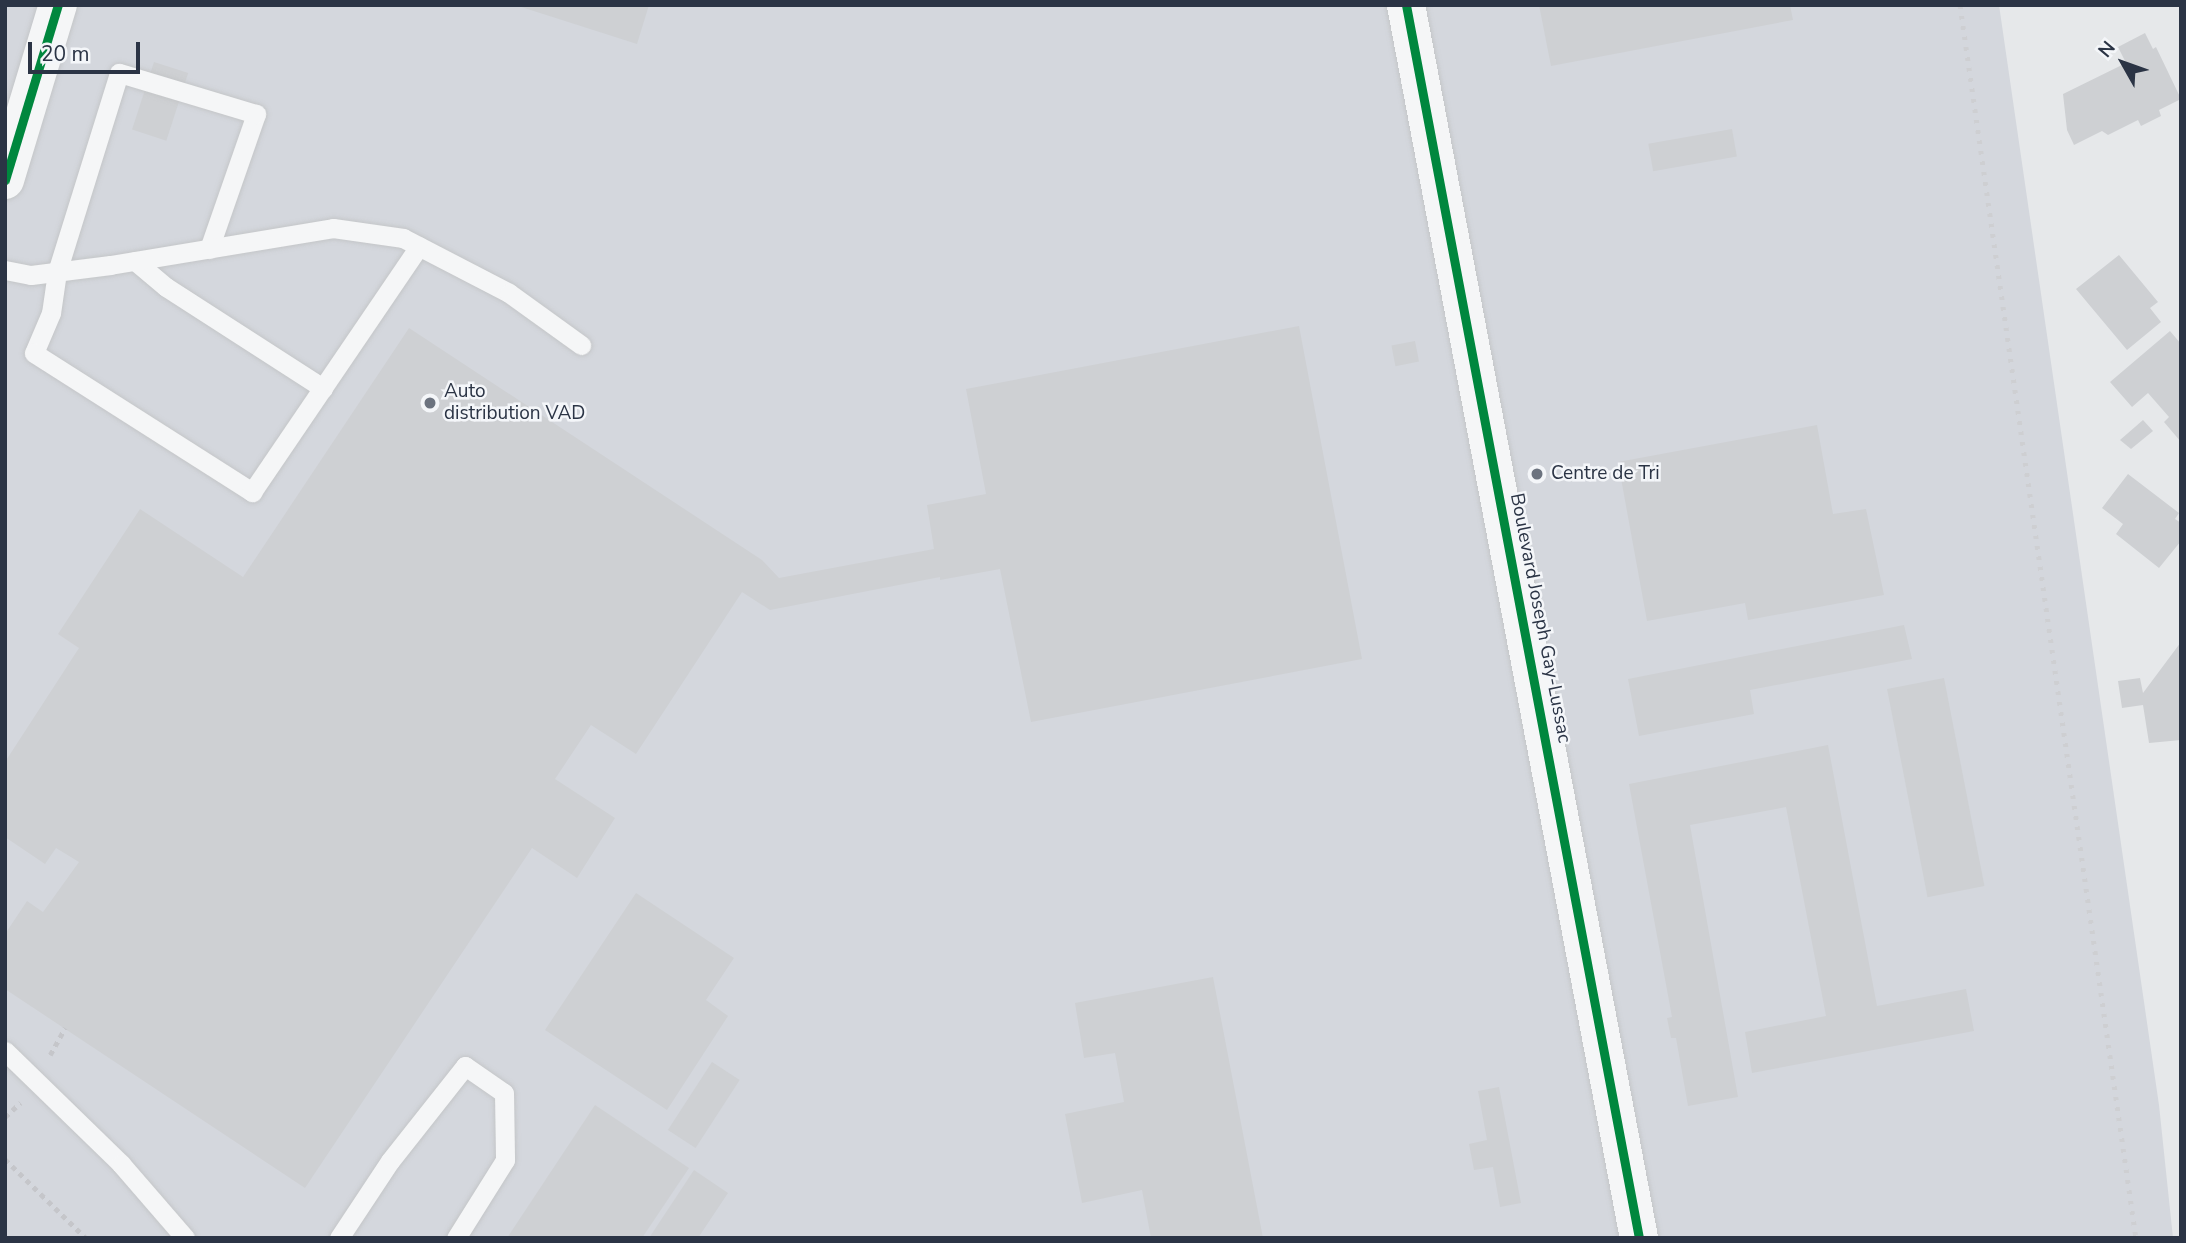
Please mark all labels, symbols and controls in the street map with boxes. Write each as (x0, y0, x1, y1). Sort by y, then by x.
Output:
scale bar (32, 28, 144, 72)
north arrow (2088, 28, 2158, 98)
text: N (2092, 36, 2121, 63)
text: 20 m (41, 40, 90, 68)
place label: Auto distribution VAD (444, 381, 585, 425)
marker: Auto distribution VAD (422, 395, 438, 411)
place label: Centre de Tri (1551, 463, 1660, 485)
marker: Centre de Tri (1529, 466, 1545, 482)
street label: Boulevard Joseph Gay-Lussac (1505, 491, 1575, 745)

